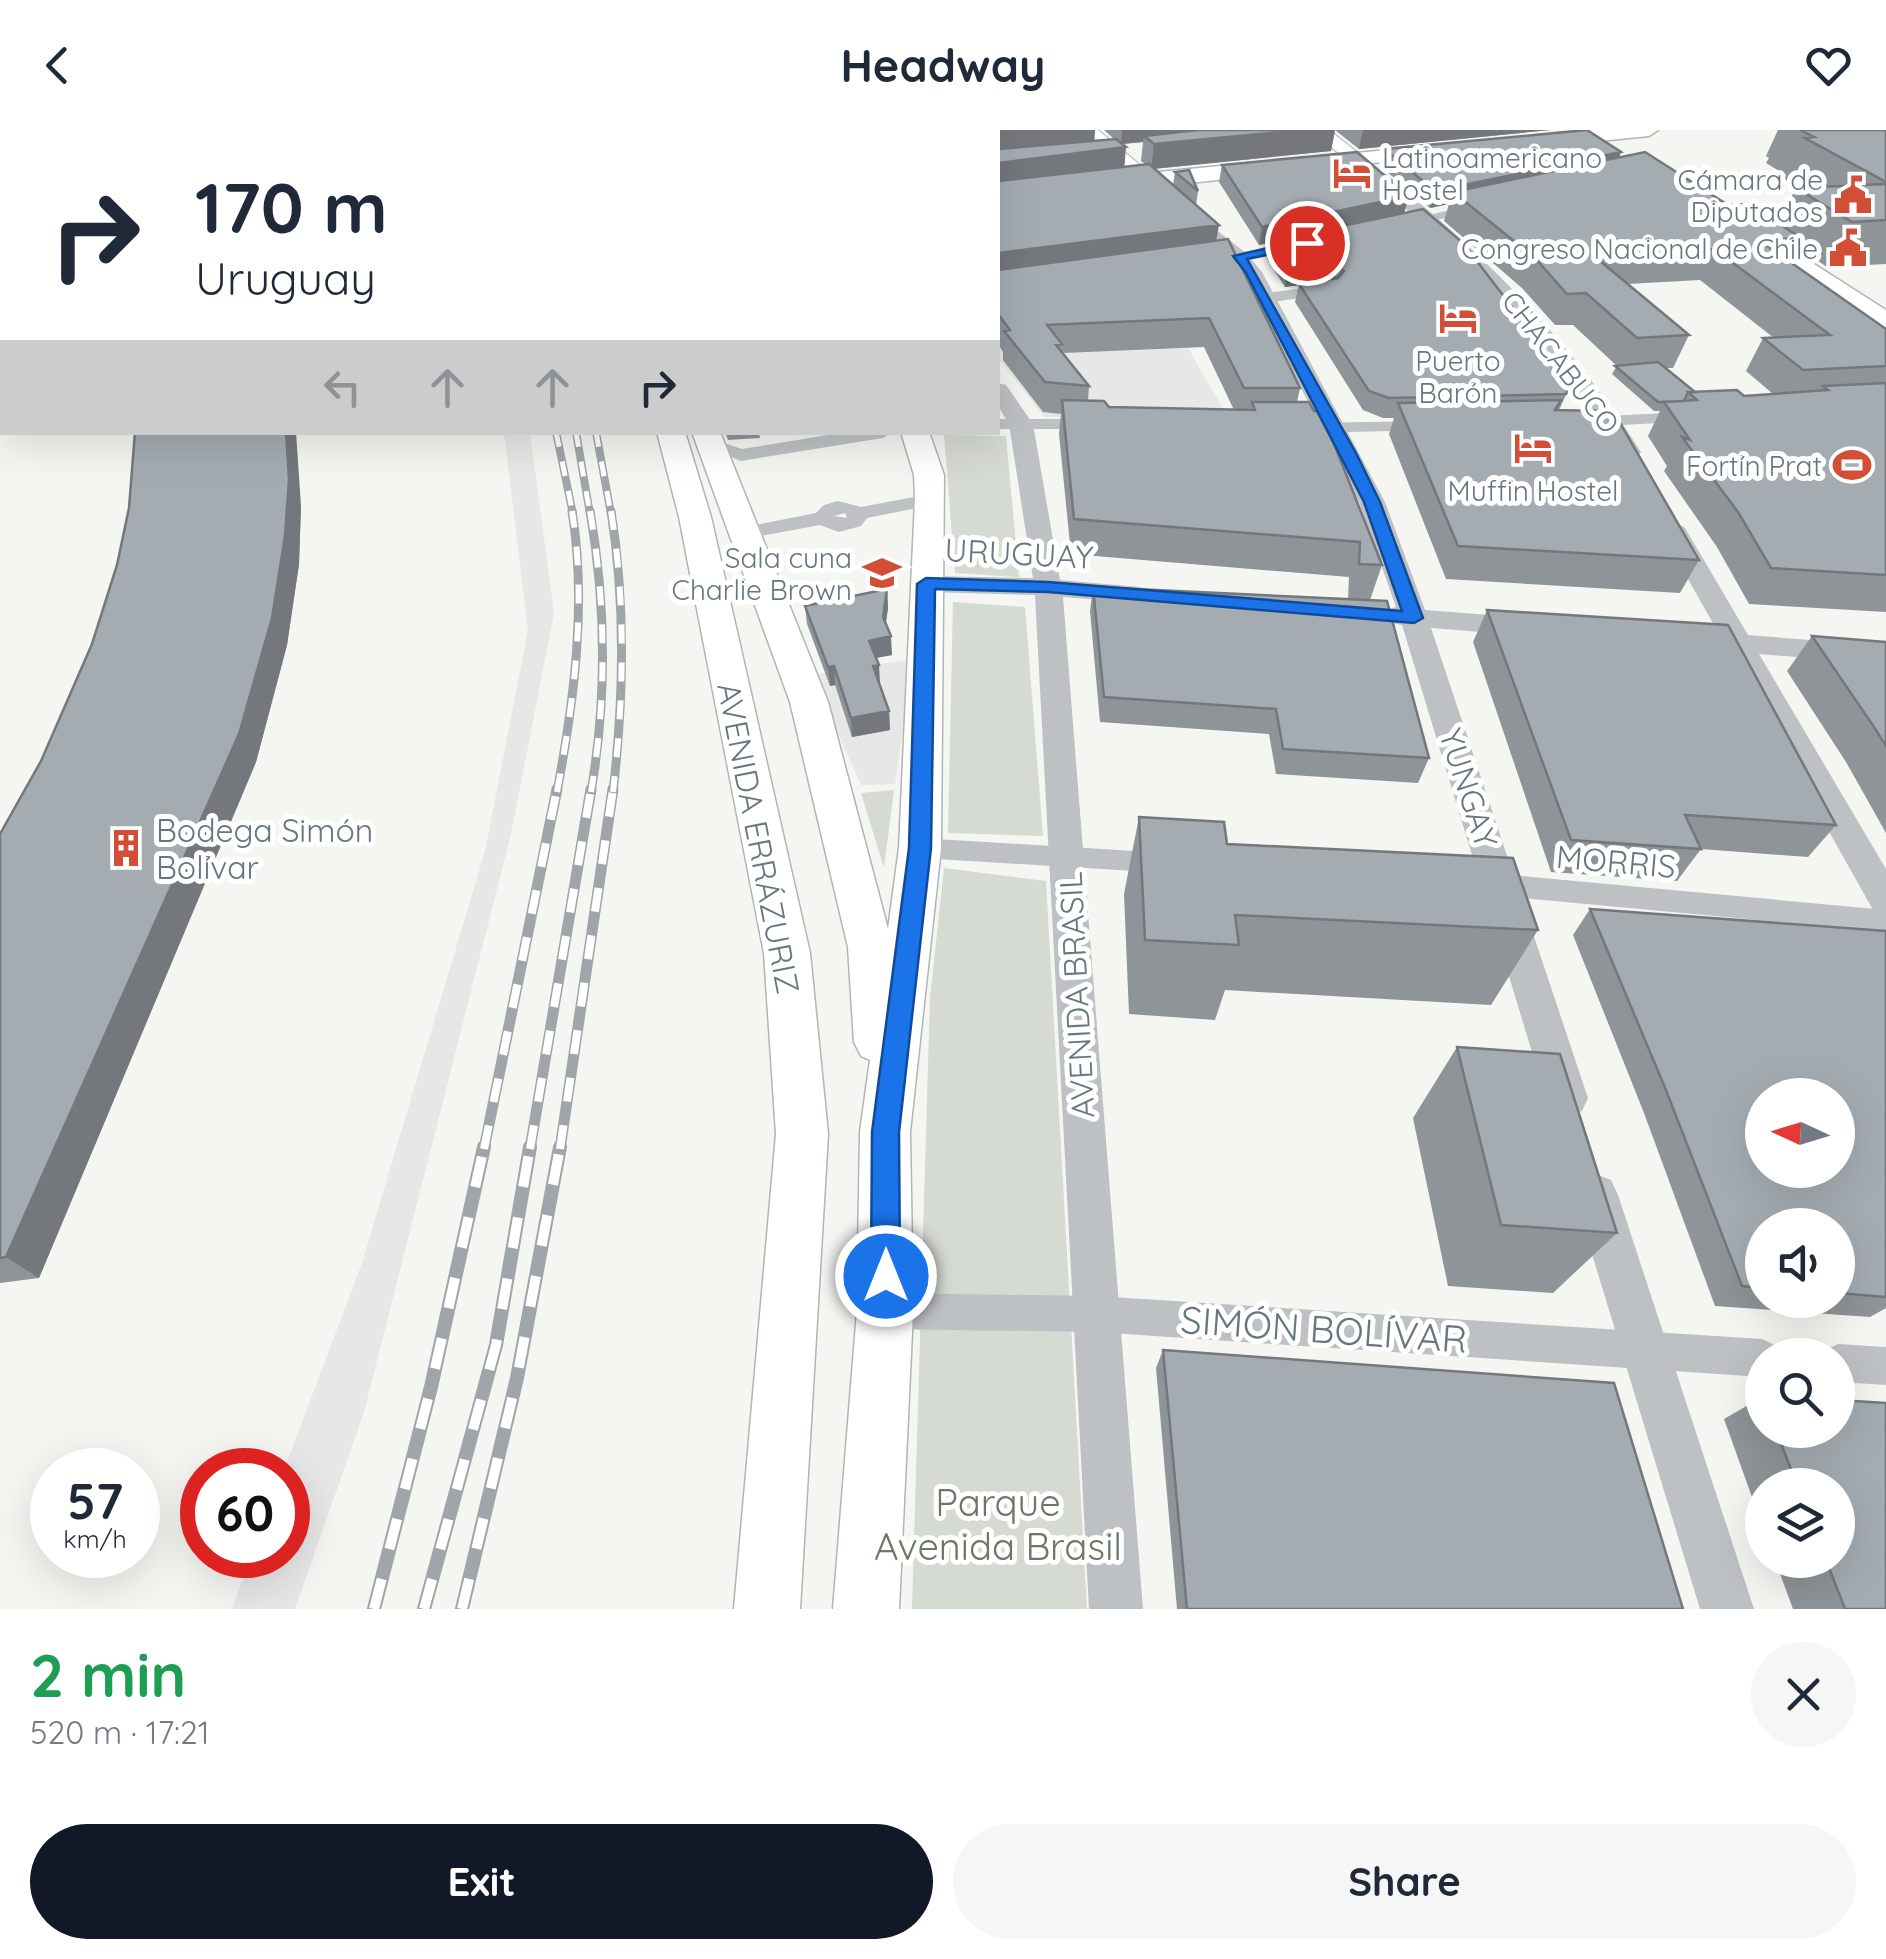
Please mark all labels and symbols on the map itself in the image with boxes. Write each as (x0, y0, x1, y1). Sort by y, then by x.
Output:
place label: Latinoamericano Hostel (1382, 140, 1602, 207)
hotel icon: Latinoamericano Hostel (1331, 152, 1373, 194)
place label: Cámara de Diputados (1677, 162, 1823, 229)
public building icon: Cámara de Diputados (1832, 174, 1874, 216)
pin (1265, 201, 1350, 286)
public building icon: Congreso Nacional de Chile (1827, 227, 1869, 269)
place label: Congreso Nacional de Chile (1461, 231, 1818, 266)
street label: CHACABUCO (1495, 284, 1627, 440)
hotel icon: Puerto Barón (1437, 297, 1479, 339)
place label: Puerto Barón (1415, 343, 1501, 410)
hotel icon: Muffin Hostel (1512, 427, 1554, 469)
sports icon: Fortín Prat (1831, 444, 1873, 486)
place label: Fortín Prat (1686, 448, 1822, 483)
place label: Muffin Hostel (1448, 473, 1618, 508)
street label: URUGUAY (944, 529, 1094, 577)
place label: Sala cuna Charlie Brown (672, 540, 852, 607)
school or university icon: Sala cuna Charlie Brown (861, 552, 903, 594)
street label: AVENIDA ERRÁZURIZ (709, 679, 809, 997)
street label: YUNGAY (1431, 723, 1507, 853)
place label: Bodega Simón Bolívar (156, 810, 373, 887)
building icon: Bodega Simón Bolívar (105, 827, 147, 869)
street label: MORRIS (1555, 836, 1677, 886)
street label: AVENIDA BRASIL (1050, 871, 1102, 1119)
north arrow (1745, 1078, 1855, 1188)
position arrow (834, 1224, 938, 1328)
street label: SIMÓN BOLÍVAR (1179, 1295, 1469, 1363)
speed limit sign: 60 (180, 1448, 310, 1578)
park label: Parque Avenida Brasil (874, 1478, 1122, 1570)

